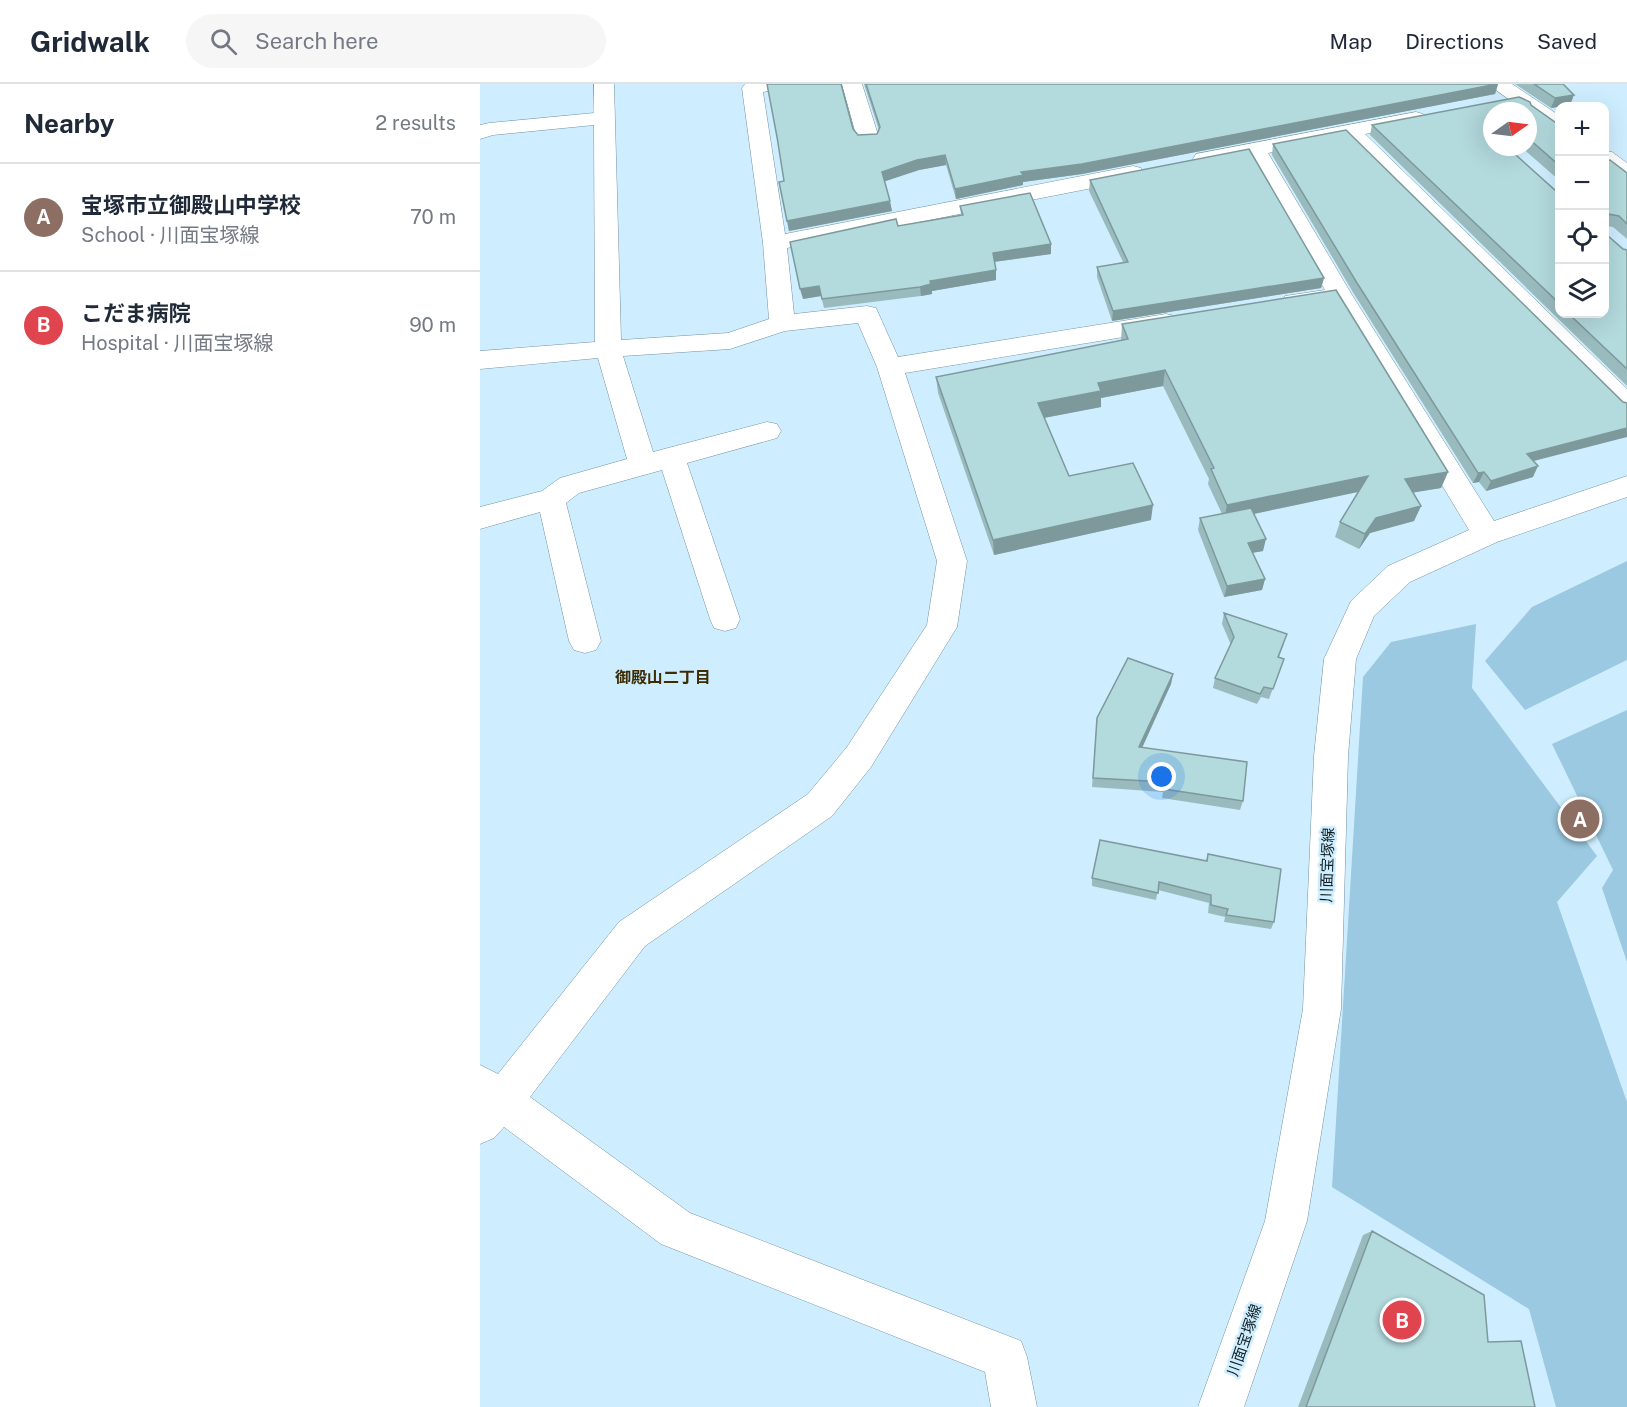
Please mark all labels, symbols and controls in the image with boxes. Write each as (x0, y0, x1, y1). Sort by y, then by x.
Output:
search box (186, 14, 606, 68)
text: Gridwalk (30, 25, 150, 58)
icon: search (207, 25, 240, 58)
text: Search here (255, 28, 379, 54)
text: Map (1330, 29, 1372, 54)
text: Directions (1405, 29, 1504, 54)
text: Saved (1537, 29, 1597, 54)
north arrow (1483, 102, 1537, 156)
map controls (1555, 102, 1609, 318)
button: + (1555, 102, 1609, 156)
text: Nearby (24, 108, 114, 139)
text: 2 results (375, 111, 456, 135)
button: − (1555, 156, 1609, 210)
text: 宝塚市立御殿山中学校 (81, 192, 301, 218)
text: A (36, 205, 51, 229)
text: 70 m (410, 205, 456, 229)
button: locate (1555, 210, 1609, 264)
text: School · 川面宝塚線 (81, 223, 260, 247)
button: layers (1555, 264, 1609, 318)
text: こだま病院 (81, 300, 191, 326)
text: B (37, 313, 50, 337)
text: 90 m (409, 313, 456, 337)
text: Hospital · 川面宝塚線 (81, 331, 273, 355)
district label: 御殿山二丁目 (615, 668, 711, 687)
your location (1147, 762, 1176, 791)
pin: A (1560, 796, 1600, 842)
street label: 川面宝塚線 (1317, 827, 1337, 903)
pin: B (1382, 1298, 1422, 1342)
street label: 川面宝塚線 (1224, 1302, 1264, 1378)

